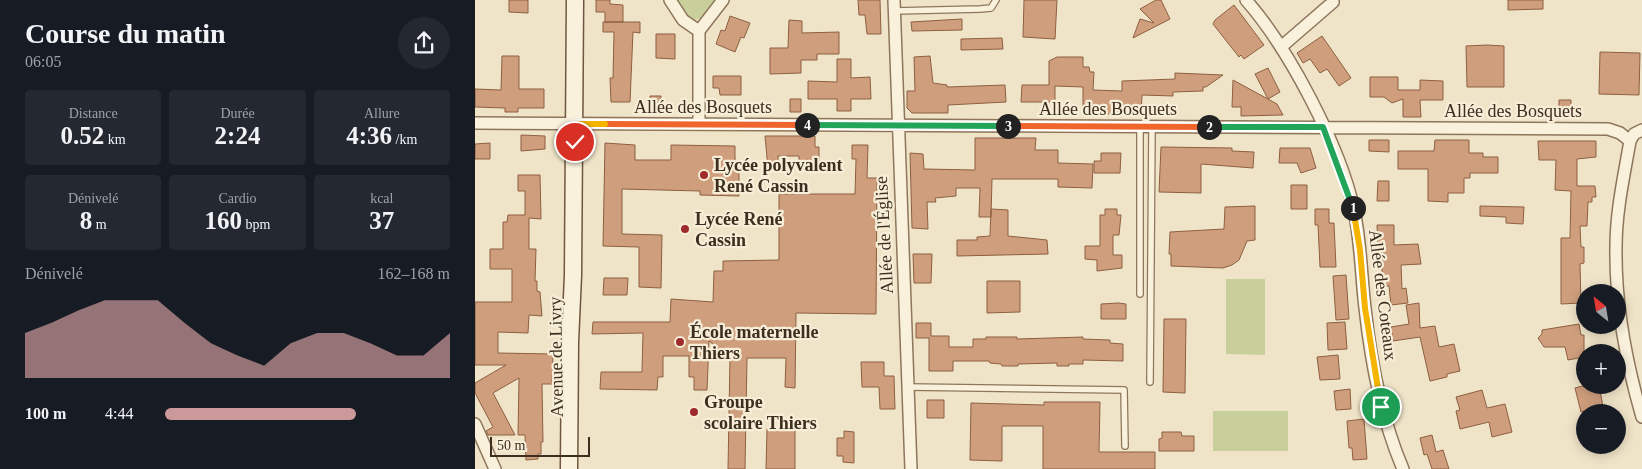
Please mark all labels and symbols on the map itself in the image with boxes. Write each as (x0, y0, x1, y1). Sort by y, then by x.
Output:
street label: Allée des Bosquets (634, 97, 772, 117)
street label: Allée des Bosquets (1039, 99, 1177, 119)
street label: Allée des Bosquets (1444, 101, 1582, 121)
pin: 4 (795, 112, 819, 138)
pin: 3 (995, 114, 1021, 138)
pin: 2 (1197, 114, 1221, 140)
pin (554, 121, 596, 163)
place label: Lycée polyvalent René Cassin (714, 155, 843, 196)
marker: Lycée polyvalent René Cassin (698, 169, 710, 181)
street label: Allée de l'Église (870, 175, 897, 295)
pin: 1 (1341, 196, 1365, 220)
place label: Lycée René Cassin (695, 209, 782, 250)
marker: Lycée René Cassin (679, 223, 691, 235)
street label: Allée des Coteaux (1365, 228, 1401, 362)
north arrow (1576, 284, 1626, 334)
street label: Avenue de Livry (545, 297, 567, 417)
place label: École maternelle Thiers (690, 321, 818, 363)
marker: École maternelle Thiers (674, 336, 686, 348)
pin (1360, 386, 1402, 428)
place label: Groupe scolaire Thiers (704, 392, 817, 433)
marker: Groupe scolaire Thiers (688, 406, 700, 418)
scale bar (490, 434, 590, 457)

